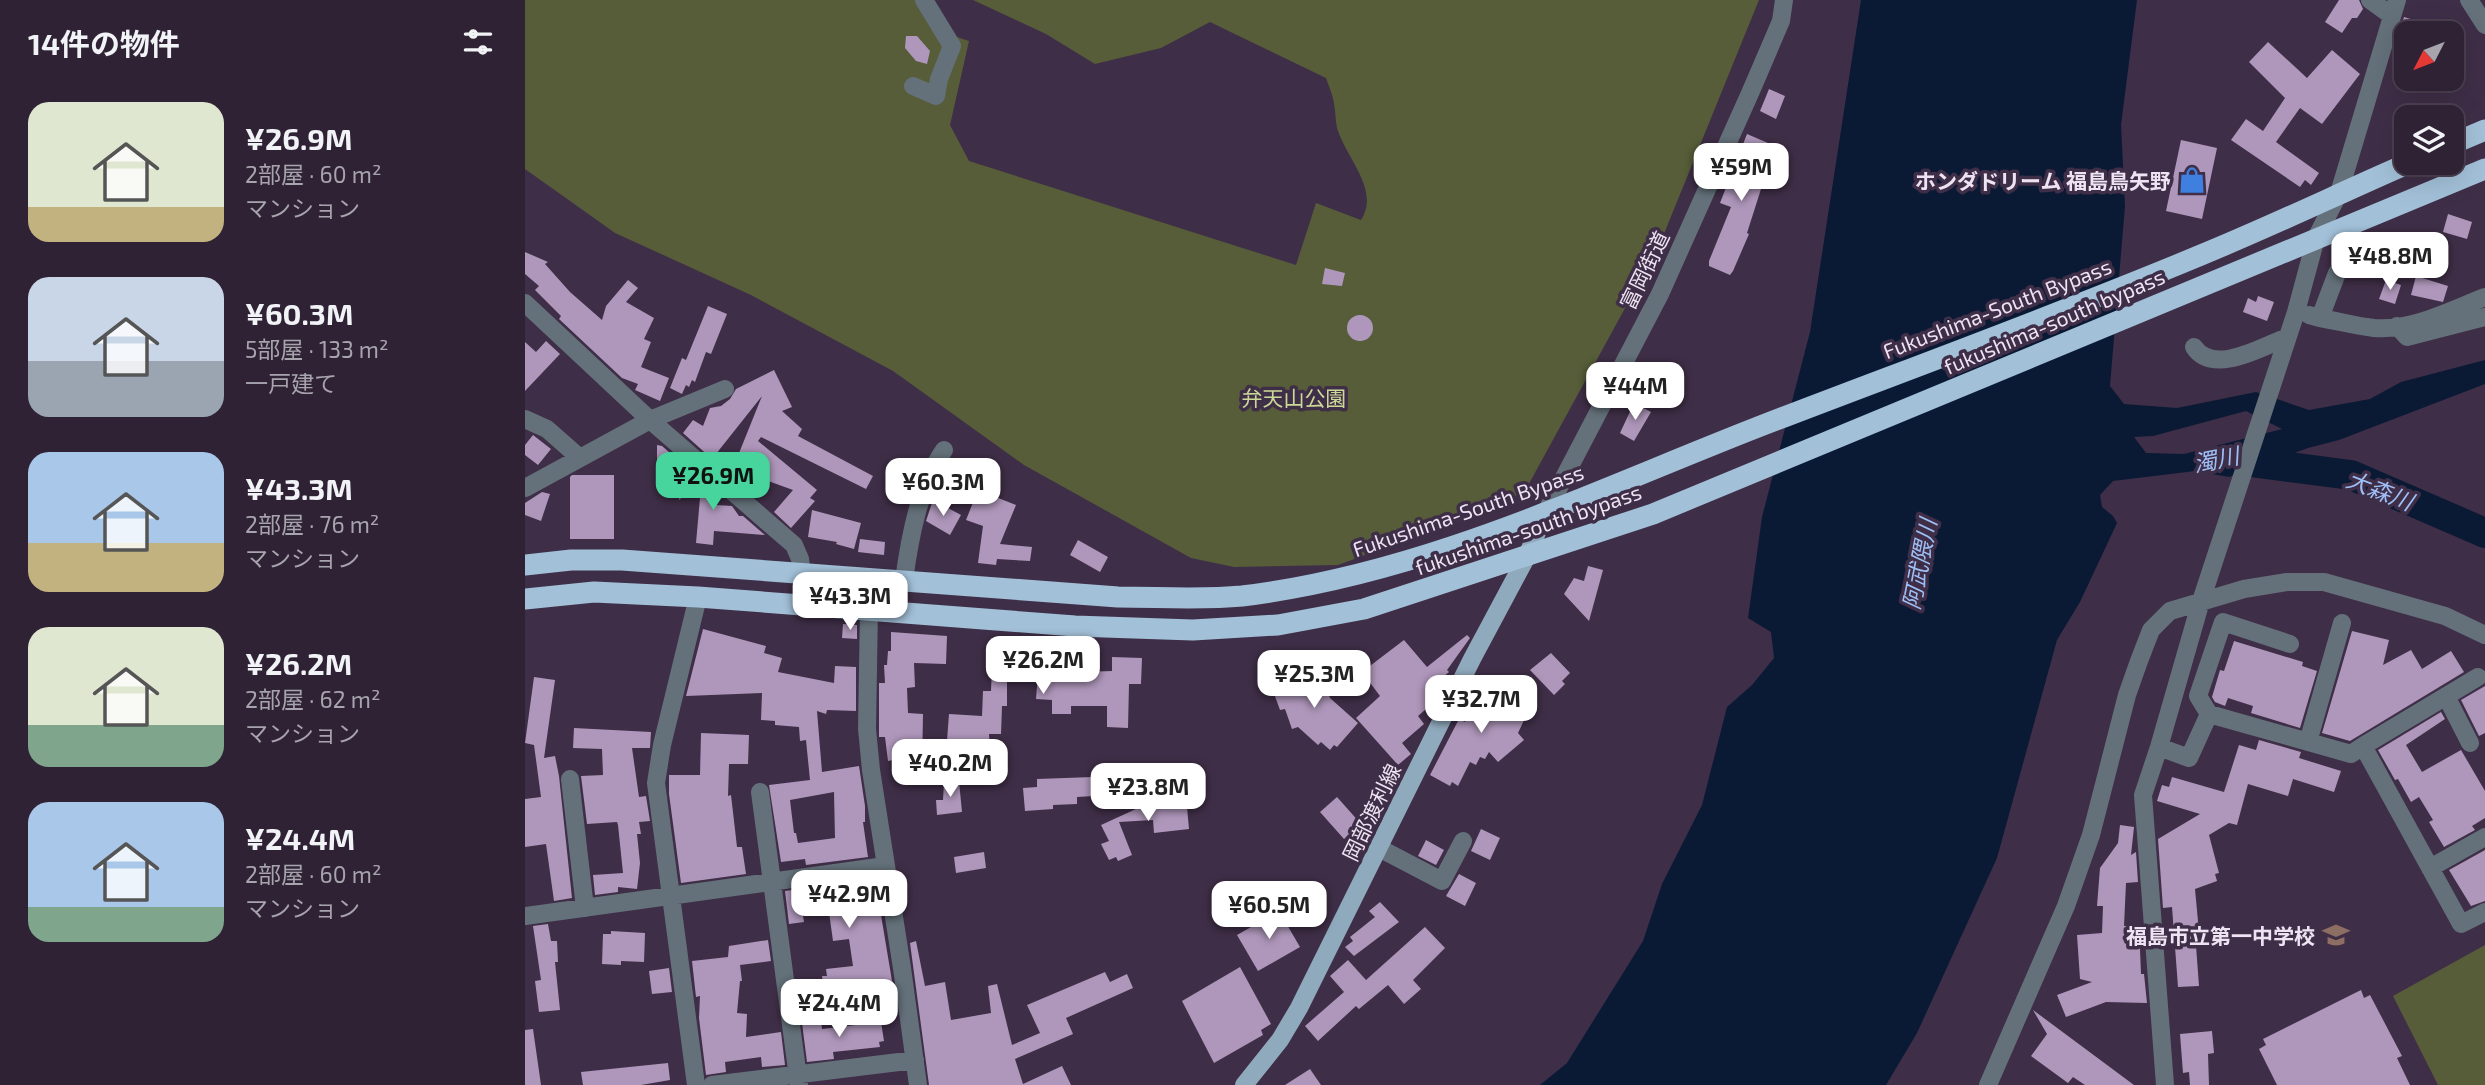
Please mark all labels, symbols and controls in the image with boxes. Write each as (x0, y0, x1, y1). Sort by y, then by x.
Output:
north arrow (2394, 21, 2464, 91)
map controls (2394, 21, 2464, 175)
icon: filters (459, 23, 497, 61)
text: 14件の物件 (28, 25, 180, 61)
button: layers (2394, 105, 2464, 175)
text: ¥26.9M (245, 120, 353, 156)
icon: home (84, 130, 168, 214)
pin: ¥59M (1700, 144, 1782, 203)
text: ¥59M (1710, 152, 1772, 180)
text: 2部屋 · 60 m² (245, 160, 381, 188)
shop icon: ホンダドリーム 福島鳥矢野 (2177, 165, 2207, 195)
place label: ホンダドリーム 福島鳥矢野 (1915, 168, 2171, 193)
text: マンション (245, 194, 360, 222)
street label: 富岡街道 (1614, 227, 1674, 313)
pin: ¥48.8M (2333, 232, 2447, 292)
text: ¥48.8M (2347, 241, 2433, 269)
street label: Fukushima-South Bypass (1879, 253, 2115, 363)
street label: fukushima-south bypass (1940, 263, 2168, 379)
text: ¥60.3M (245, 295, 353, 331)
icon: home (84, 305, 168, 389)
text: 5部屋 · 133 m² (245, 335, 389, 363)
pin: ¥44M (1594, 362, 1676, 422)
text: 一戸建て (245, 369, 337, 397)
text: ¥44M (1602, 371, 1668, 399)
park label: 弁天山公園 (1242, 385, 1347, 410)
water label: 濁川 (2191, 440, 2244, 477)
pin: ¥26.9M (656, 452, 770, 512)
pin: ¥60.3M (886, 458, 1000, 518)
street label: Fukushima-South Bypass (1349, 459, 1587, 561)
text: ¥26.9M (672, 461, 754, 489)
water label: 大森川 (2343, 465, 2420, 517)
text: ¥60.3M (901, 467, 985, 495)
text: ¥43.3M (245, 470, 353, 506)
street label: fukushima-south bypass (1412, 479, 1644, 579)
icon: home (84, 480, 168, 564)
text: 2部屋 · 76 m² (245, 510, 379, 538)
water label: 阿武隈川 (1896, 513, 1942, 612)
text: マンション (245, 544, 360, 572)
pin: ¥43.3M (793, 572, 907, 632)
text: ¥43.3M (809, 581, 891, 609)
pin: ¥26.2M (986, 636, 1100, 696)
text: ¥26.2M (245, 645, 352, 681)
text: ¥26.2M (1002, 645, 1084, 673)
pin: ¥25.3M (1257, 650, 1371, 710)
icon: home (84, 655, 168, 739)
text: ¥25.3M (1273, 659, 1355, 687)
pin: ¥32.7M (1424, 676, 1538, 735)
text: ¥32.7M (1441, 684, 1521, 712)
text: 2部屋 · 62 m² (245, 685, 381, 713)
text: マンション (245, 719, 360, 747)
pin: ¥40.2M (893, 740, 1007, 799)
text: ¥40.2M (908, 748, 992, 776)
street label: 岡部渡利線 (1337, 759, 1405, 865)
pin: ¥23.8M (1091, 764, 1205, 823)
text: ¥23.8M (1107, 772, 1189, 800)
text: ¥24.4M (245, 820, 355, 856)
icon: home (84, 830, 168, 914)
text: 2部屋 · 60 m² (245, 860, 381, 888)
pin: ¥42.9M (792, 870, 906, 930)
text: ¥42.9M (807, 879, 891, 907)
pin: ¥60.5M (1212, 881, 1326, 941)
text: ¥60.5M (1228, 890, 1310, 918)
text: マンション (245, 894, 360, 922)
school or university icon: 福島市立第一中学校 (2321, 920, 2351, 950)
place label: 福島市立第一中学校 (2126, 923, 2315, 948)
pin: ¥24.4M (782, 979, 896, 1039)
text: ¥24.4M (797, 988, 881, 1016)

